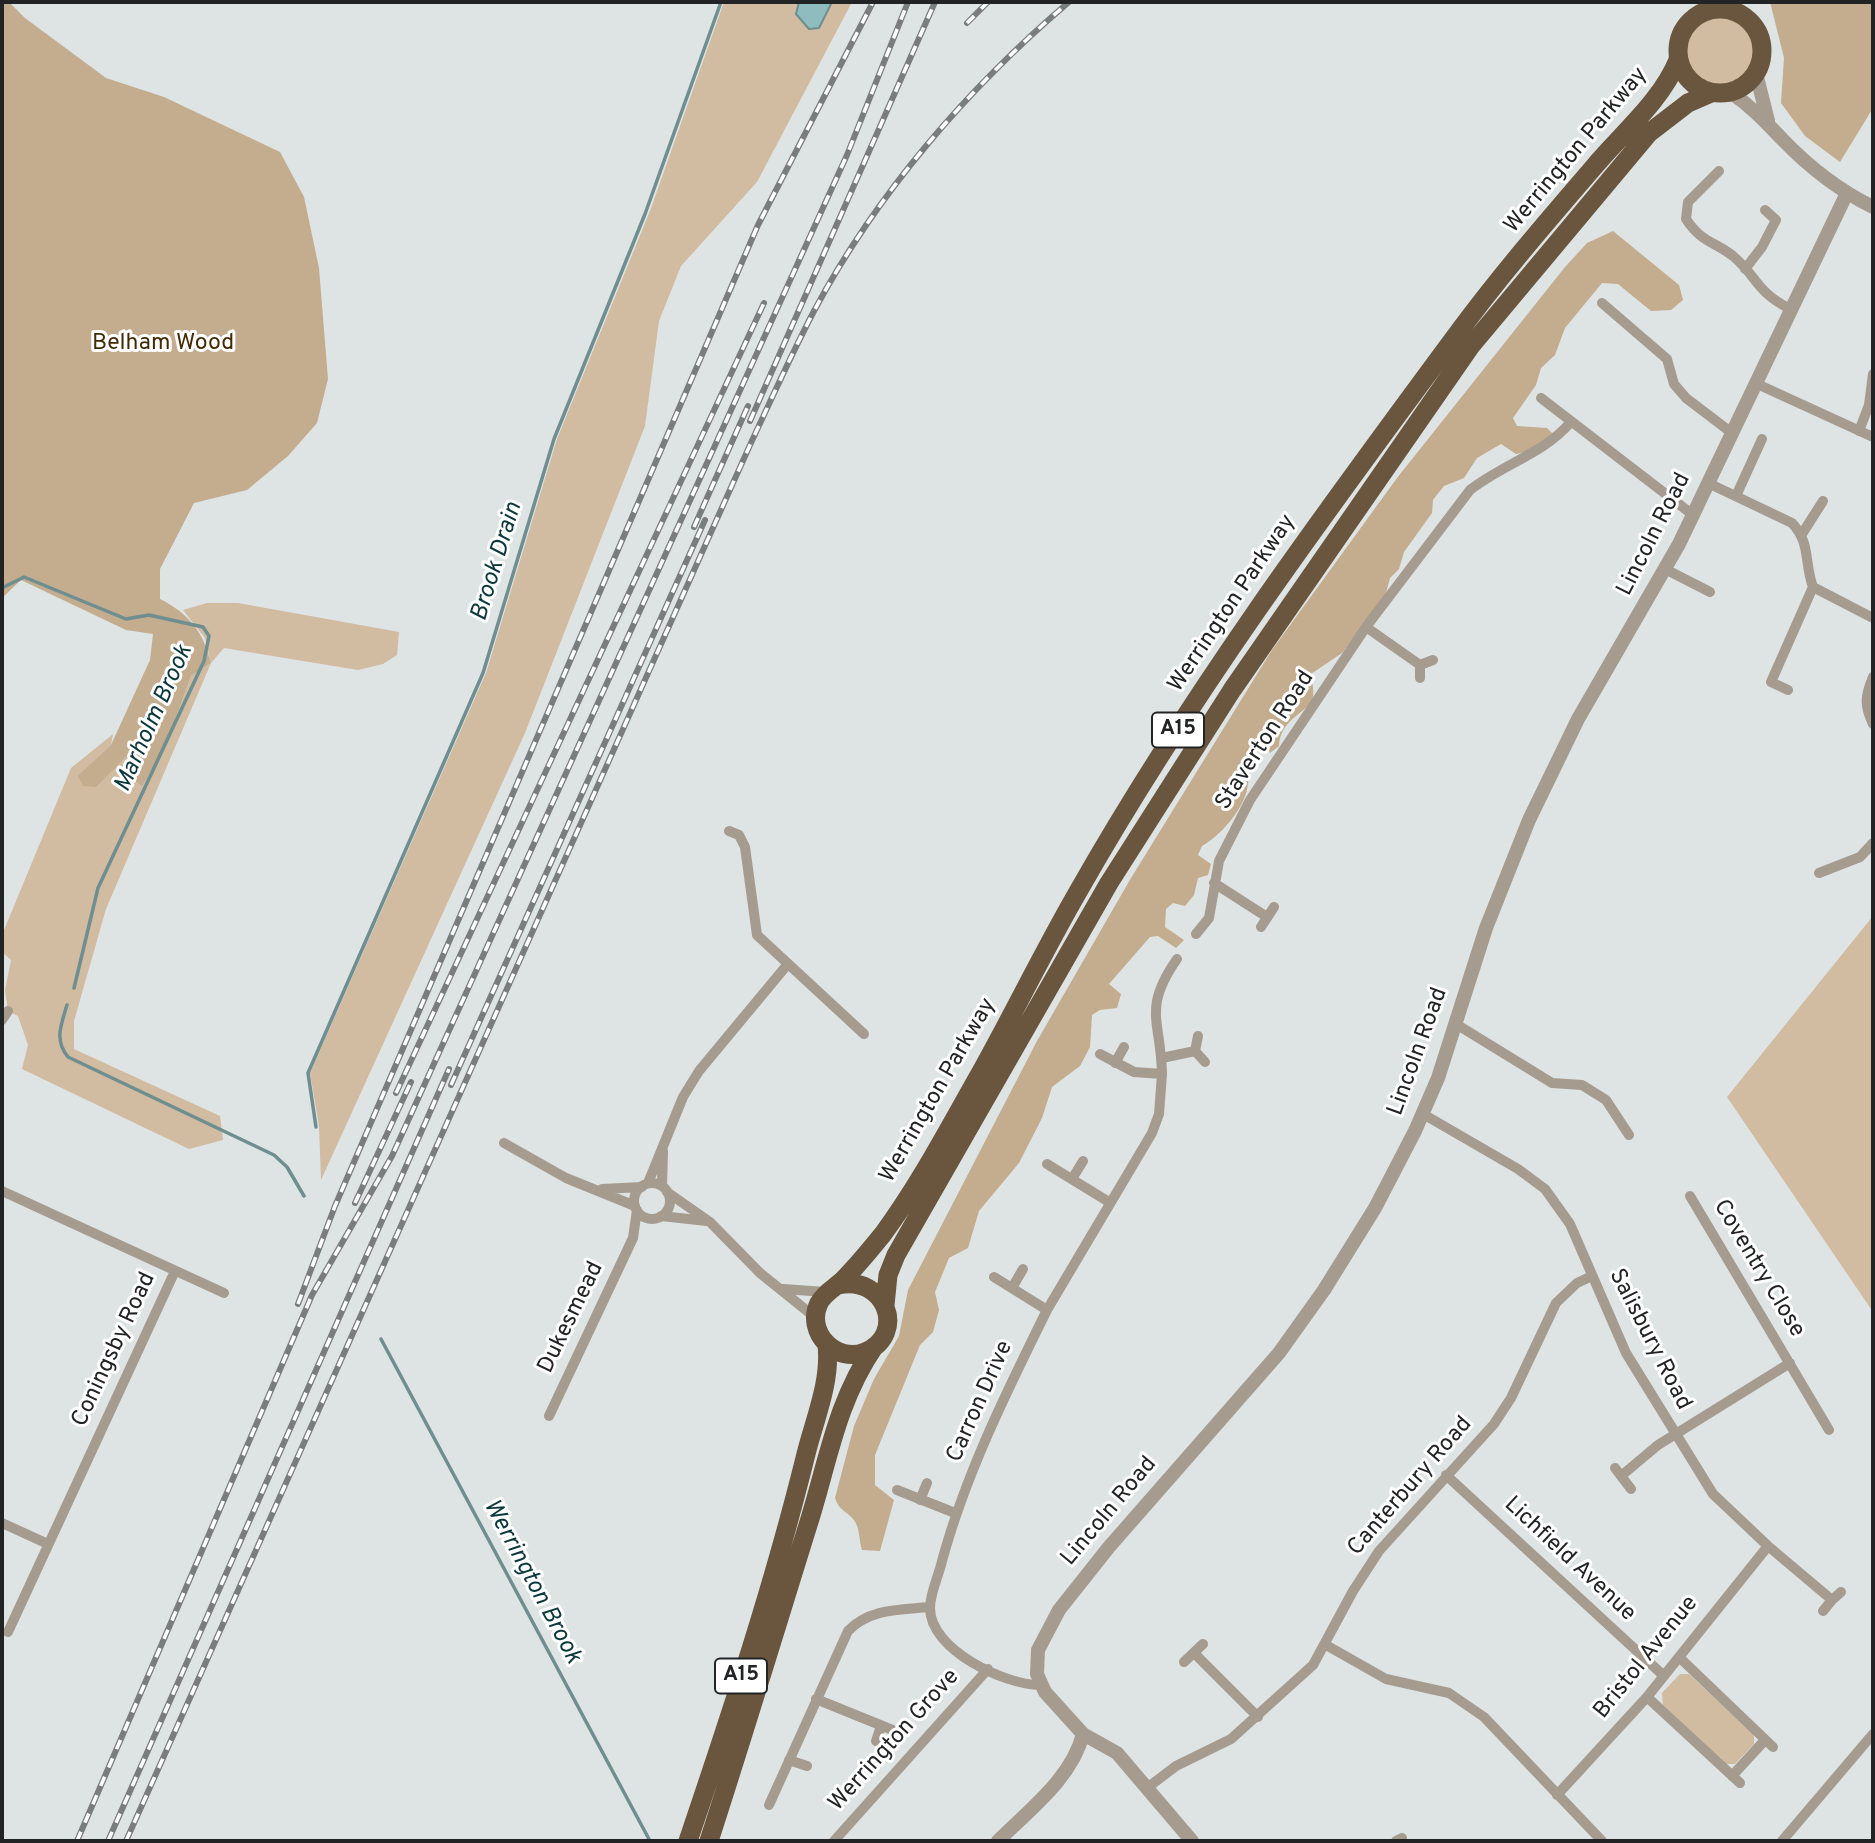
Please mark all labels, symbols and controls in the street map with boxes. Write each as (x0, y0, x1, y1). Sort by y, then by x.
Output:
street label: Werrington Parkway (1499, 62, 1655, 240)
park label: Belham Wood (92, 330, 234, 358)
street label: Lincoln Road (1612, 469, 1698, 601)
water label: Brook Drain (466, 499, 530, 625)
street label: Werrington Parkway (1163, 510, 1303, 698)
water label: Marholm Brook (110, 641, 200, 797)
street label: Staverton Road (1211, 666, 1321, 816)
road number: A15 (1152, 712, 1204, 748)
street label: Lincoln Road (1383, 984, 1455, 1120)
street label: Werrington Parkway (875, 994, 1003, 1188)
street label: Coventry Close (1706, 1195, 1810, 1343)
street label: Dukesmead (533, 1258, 611, 1378)
street label: Salisbury Road (1602, 1265, 1696, 1415)
street label: Coningsby Road (67, 1268, 163, 1432)
street label: Carron Drive (942, 1337, 1020, 1467)
street label: Canterbury Road (1343, 1412, 1479, 1562)
street label: Lincoln Road (1056, 1452, 1164, 1572)
street label: Lichfield Avenue (1497, 1492, 1641, 1628)
water label: Werrington Brook (476, 1495, 586, 1669)
street label: Bristol Avenue (1589, 1591, 1705, 1725)
road number: A15 (715, 1658, 767, 1694)
street label: Werrington Grove (824, 1664, 966, 1818)

